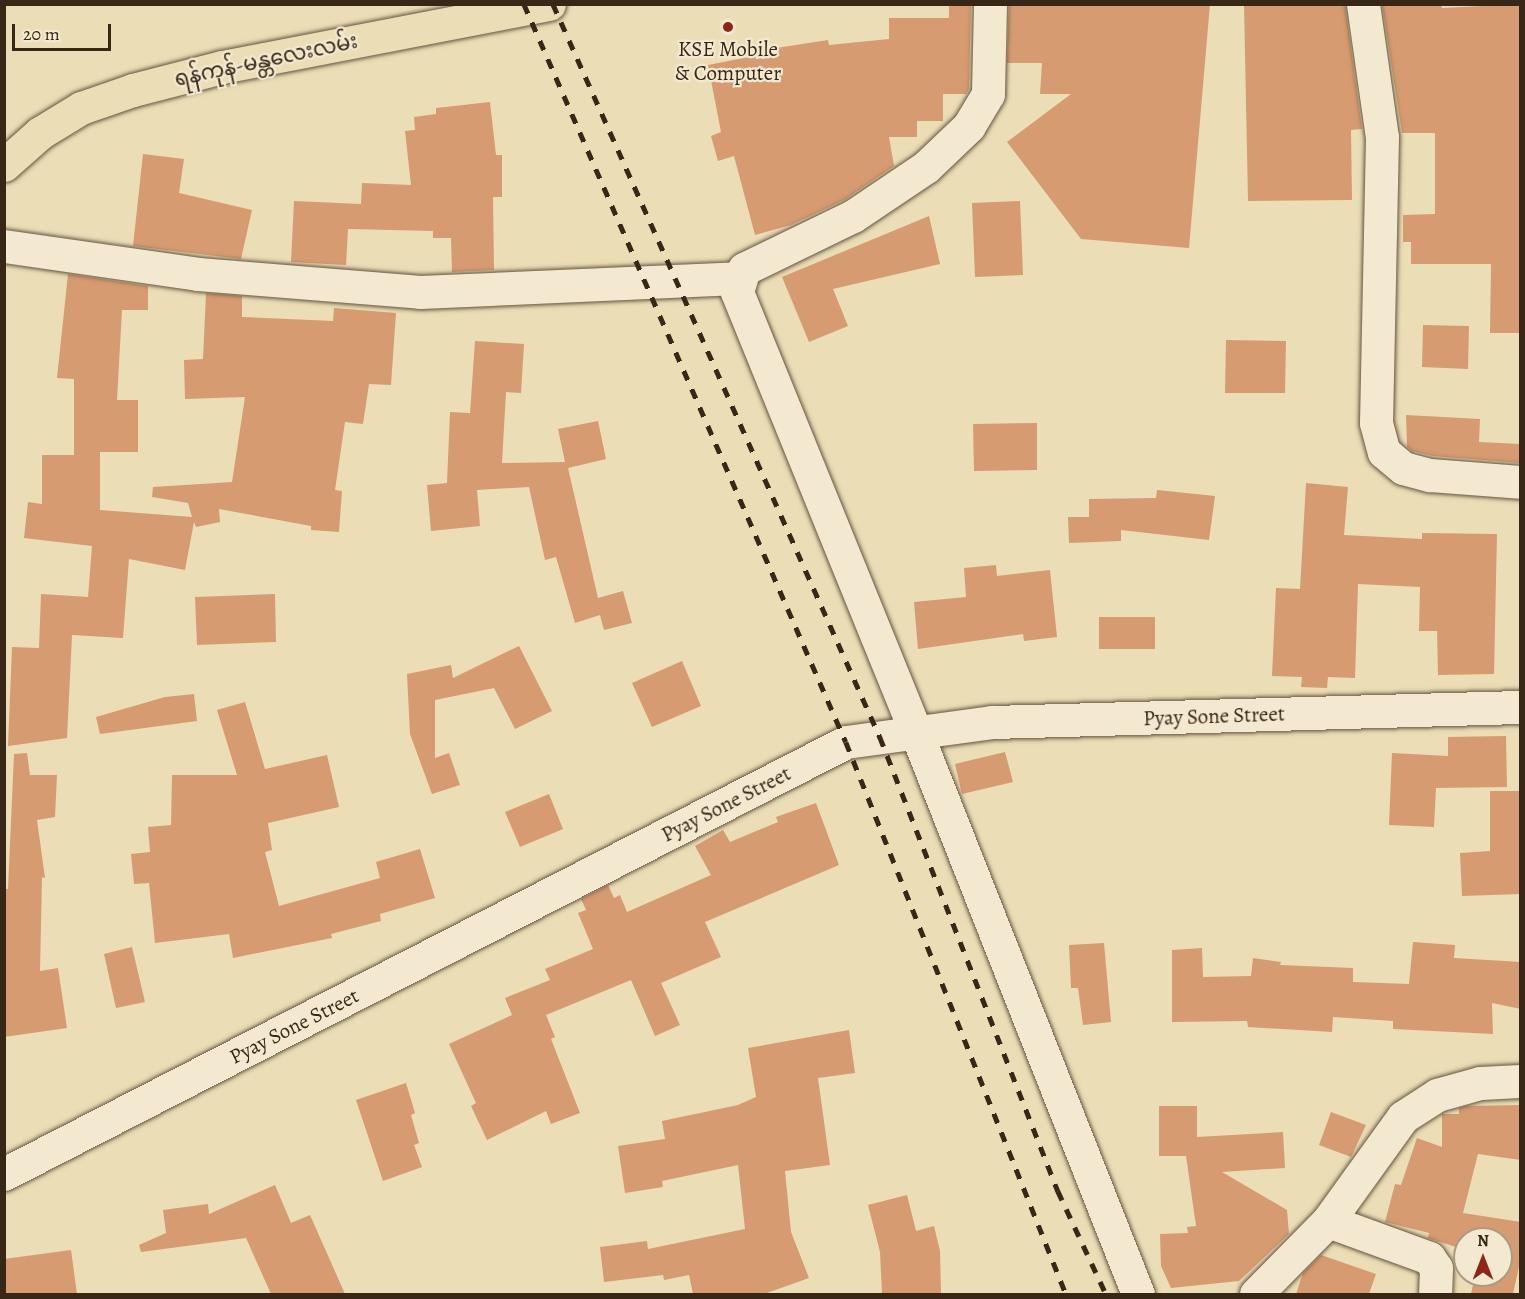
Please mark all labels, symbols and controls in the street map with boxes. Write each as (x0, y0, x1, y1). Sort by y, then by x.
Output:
scale bar (15, 12, 114, 50)
marker: KSE Mobile & Computer (721, 20, 735, 34)
text: 20 m (23, 22, 60, 46)
street label: ရန်ကုန်-မန္တလေးလမ်း (172, 28, 360, 92)
place label: KSE Mobile & Computer (675, 36, 781, 86)
street label: Pyay Sone Street (1143, 701, 1285, 731)
street label: Pyay Sone Street (657, 761, 795, 847)
street label: Pyay Sone Street (225, 983, 363, 1069)
north arrow (1453, 1227, 1513, 1287)
text: N (1477, 1230, 1489, 1252)

